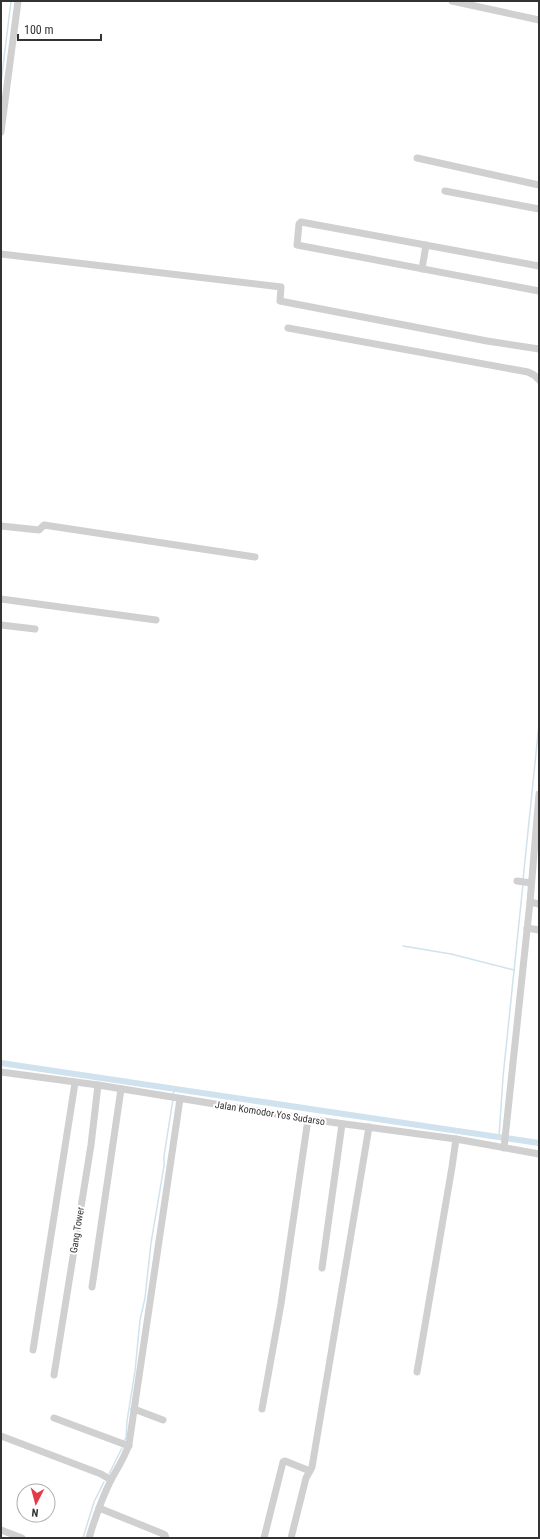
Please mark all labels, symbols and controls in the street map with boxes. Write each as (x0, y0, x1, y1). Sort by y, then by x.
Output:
scale bar (18, 16, 101, 42)
text: 100 m (24, 23, 54, 37)
street label: Jalan Komodor Yos Sudarso (214, 1099, 326, 1127)
street label: Gang Tower (68, 1206, 86, 1254)
north arrow (16, 1483, 56, 1523)
text: N (31, 1506, 39, 1519)

